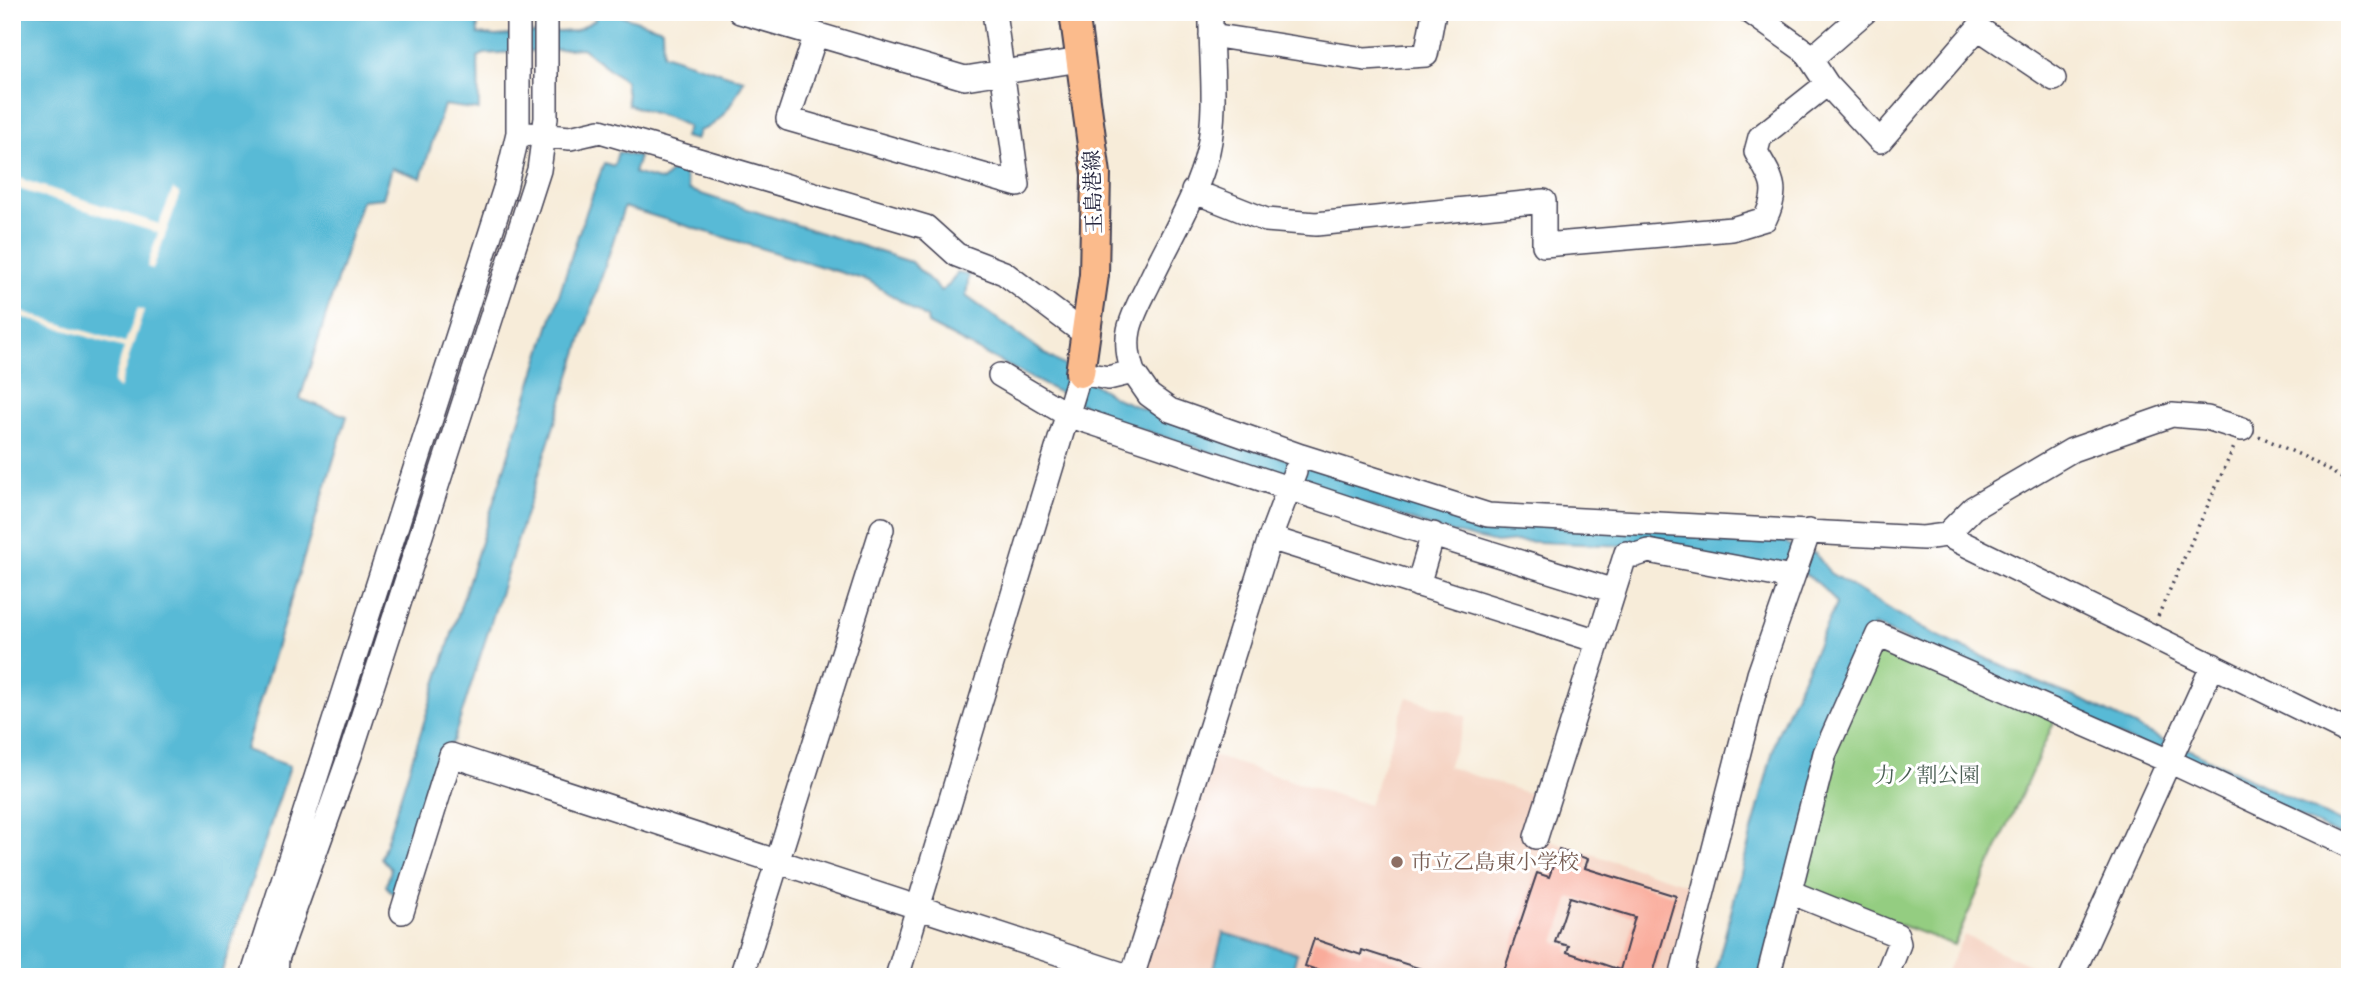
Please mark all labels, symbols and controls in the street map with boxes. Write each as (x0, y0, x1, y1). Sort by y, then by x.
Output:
street label: 玉島港線 (1079, 149, 1110, 234)
park label: 力ノ割公園 (1875, 762, 1980, 791)
place label: 市立乙島東小学校 (1411, 849, 1579, 878)
marker: 市立乙島東小学校 (1389, 854, 1405, 870)

